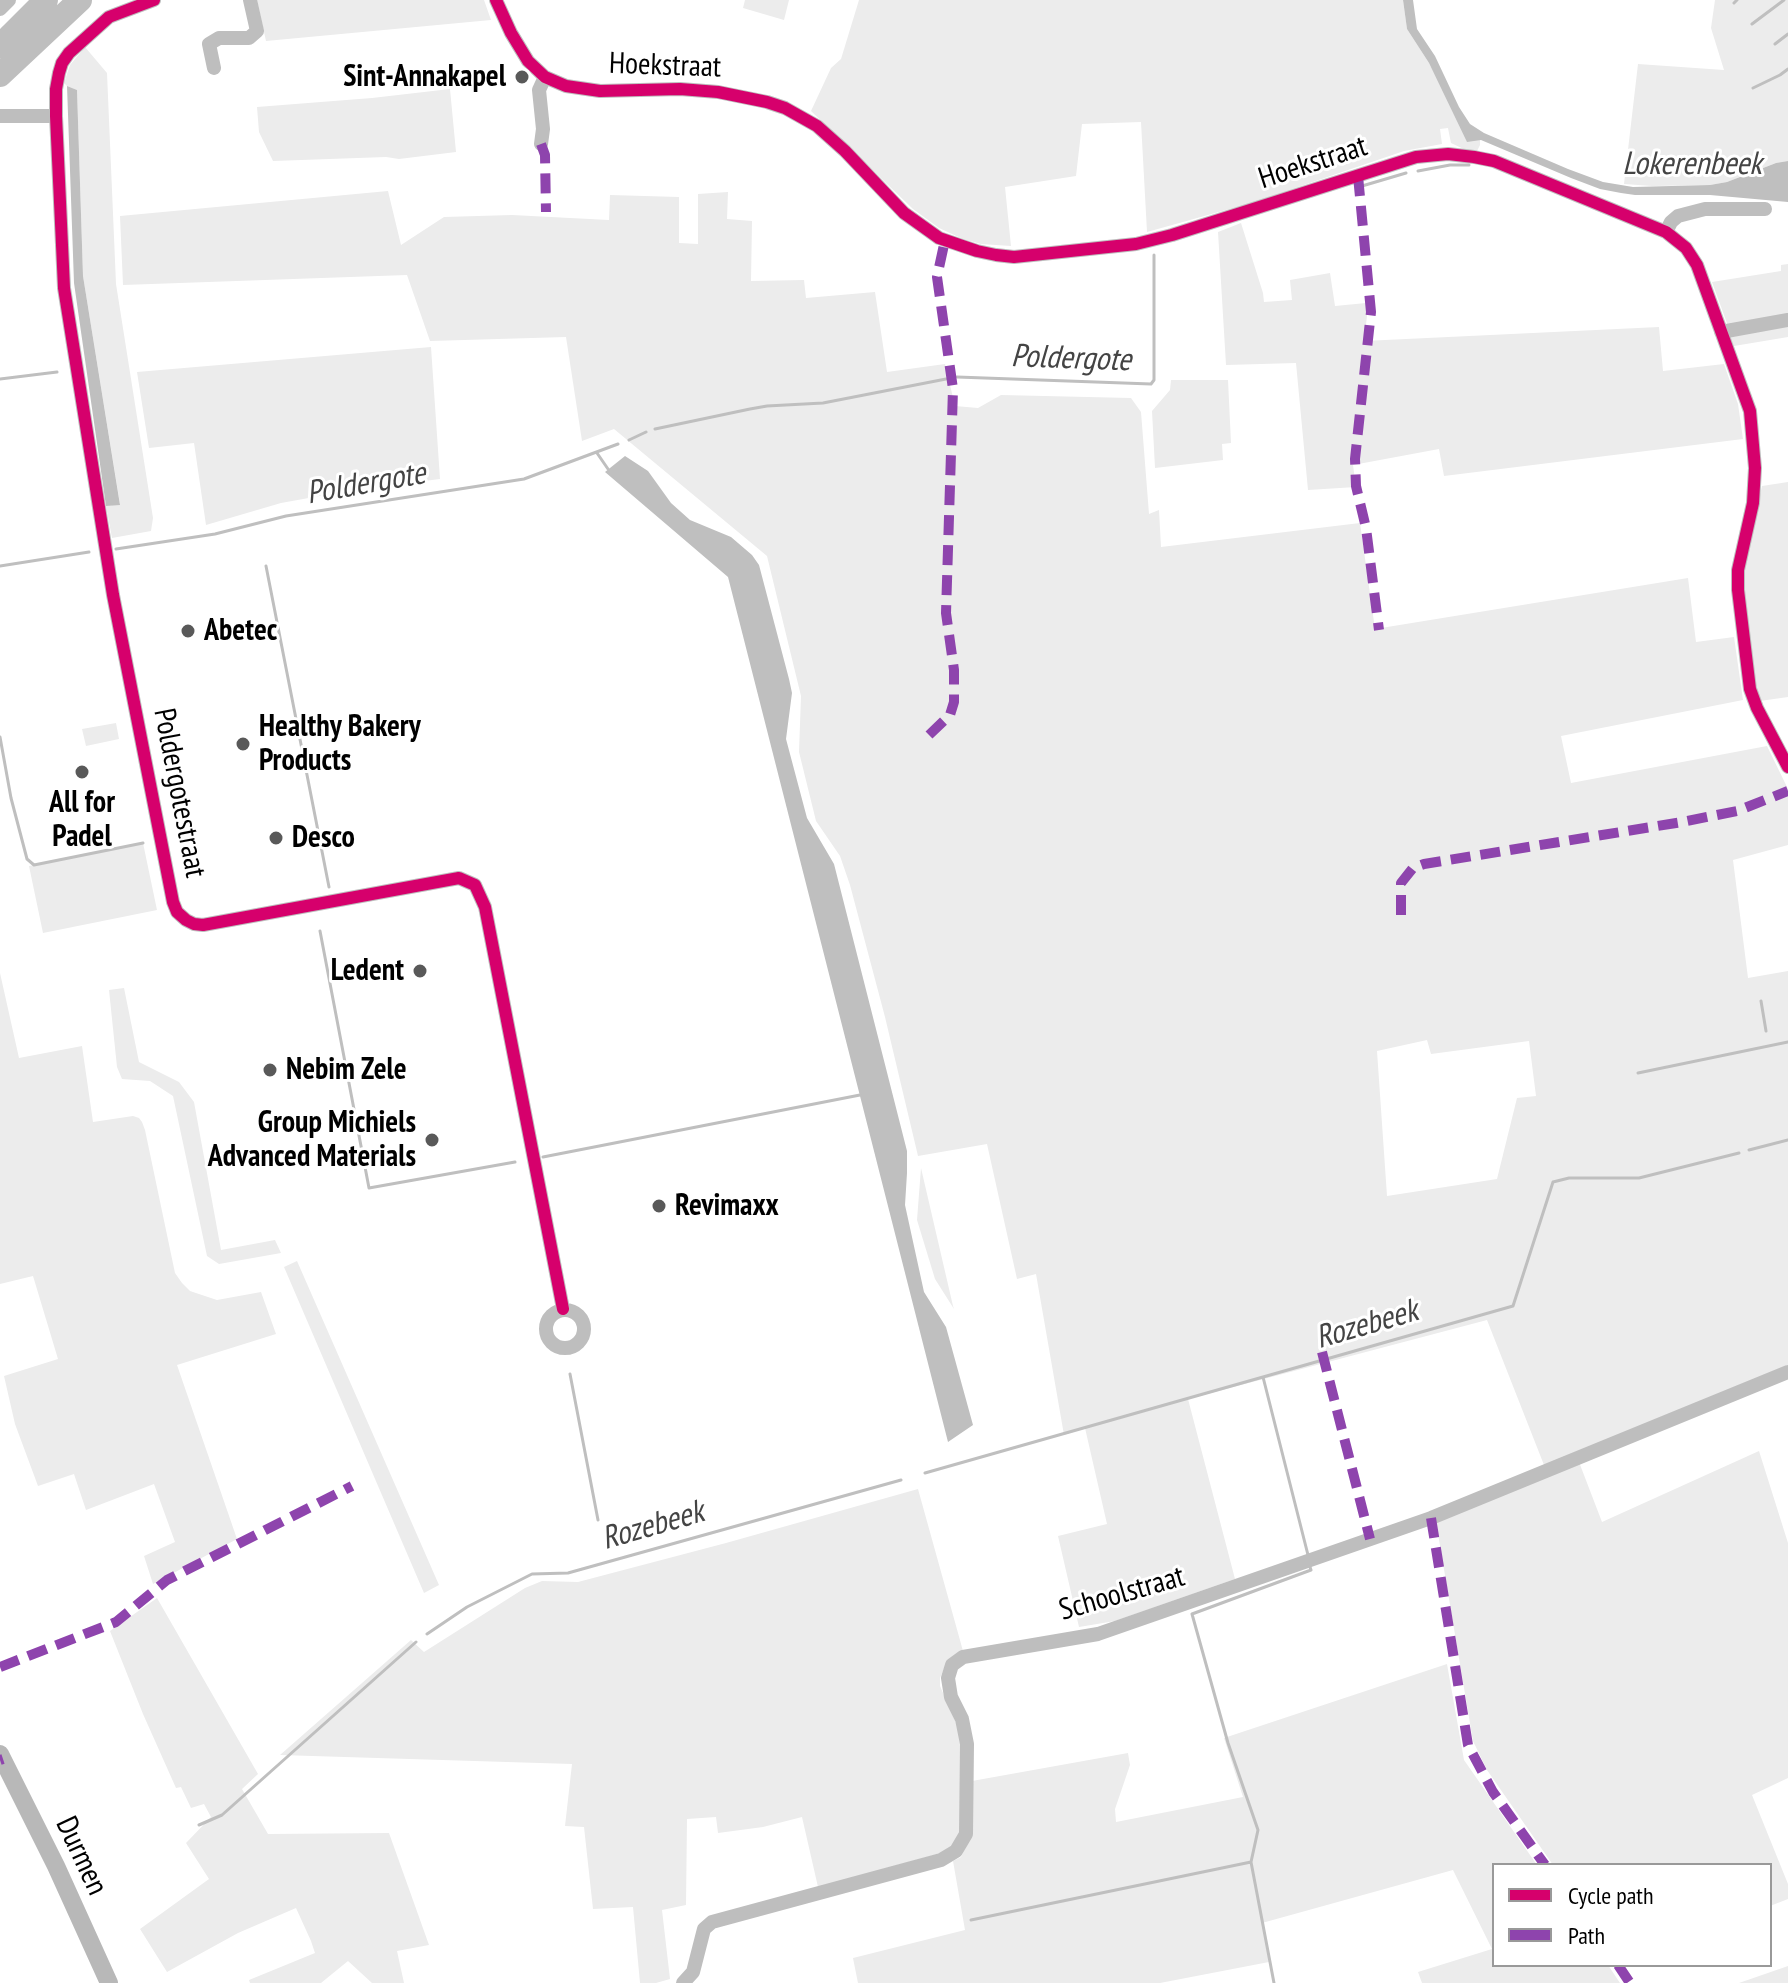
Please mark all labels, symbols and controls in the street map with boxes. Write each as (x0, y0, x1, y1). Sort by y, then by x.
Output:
street label: Hoekstraat (608, 46, 722, 86)
place label: Sint-Annakapel (343, 59, 506, 95)
marker: Sint-Annakapel (513, 68, 531, 86)
street label: Hoekstraat (1254, 129, 1372, 197)
water label: Lokerenbeek (1622, 146, 1762, 184)
water label: Poldergote (1010, 338, 1132, 380)
water label: Poldergote (304, 455, 428, 513)
place label: Abetec (204, 613, 277, 649)
marker: Abetec (179, 622, 197, 640)
street label: Poldergotestraat (145, 705, 213, 881)
place label: Healthy Bakery Products (259, 709, 421, 780)
marker: Healthy Bakery Products (234, 735, 252, 753)
marker: All for Padel (73, 763, 91, 781)
place label: All for Padel (49, 785, 115, 856)
place label: Desco (292, 820, 355, 856)
marker: Desco (267, 829, 285, 847)
place label: Ledent (331, 953, 404, 989)
marker: Ledent (411, 962, 429, 980)
place label: Nebim Zele (286, 1052, 407, 1088)
marker: Nebim Zele (261, 1061, 279, 1079)
place label: Group Michiels Advanced Materials (208, 1105, 416, 1176)
marker: Group Michiels Advanced Materials (423, 1131, 441, 1149)
place label: Revimaxx (675, 1188, 779, 1224)
marker: Revimaxx (650, 1197, 668, 1215)
water label: Rozebeek (1312, 1292, 1422, 1358)
water label: Rozebeek (598, 1493, 708, 1559)
street label: Schoolstraat (1055, 1559, 1189, 1629)
street label: Durmen (47, 1811, 115, 1901)
legend (1492, 1863, 1772, 1967)
text: Cycle path (1568, 1880, 1654, 1911)
text: Path (1568, 1920, 1605, 1951)

